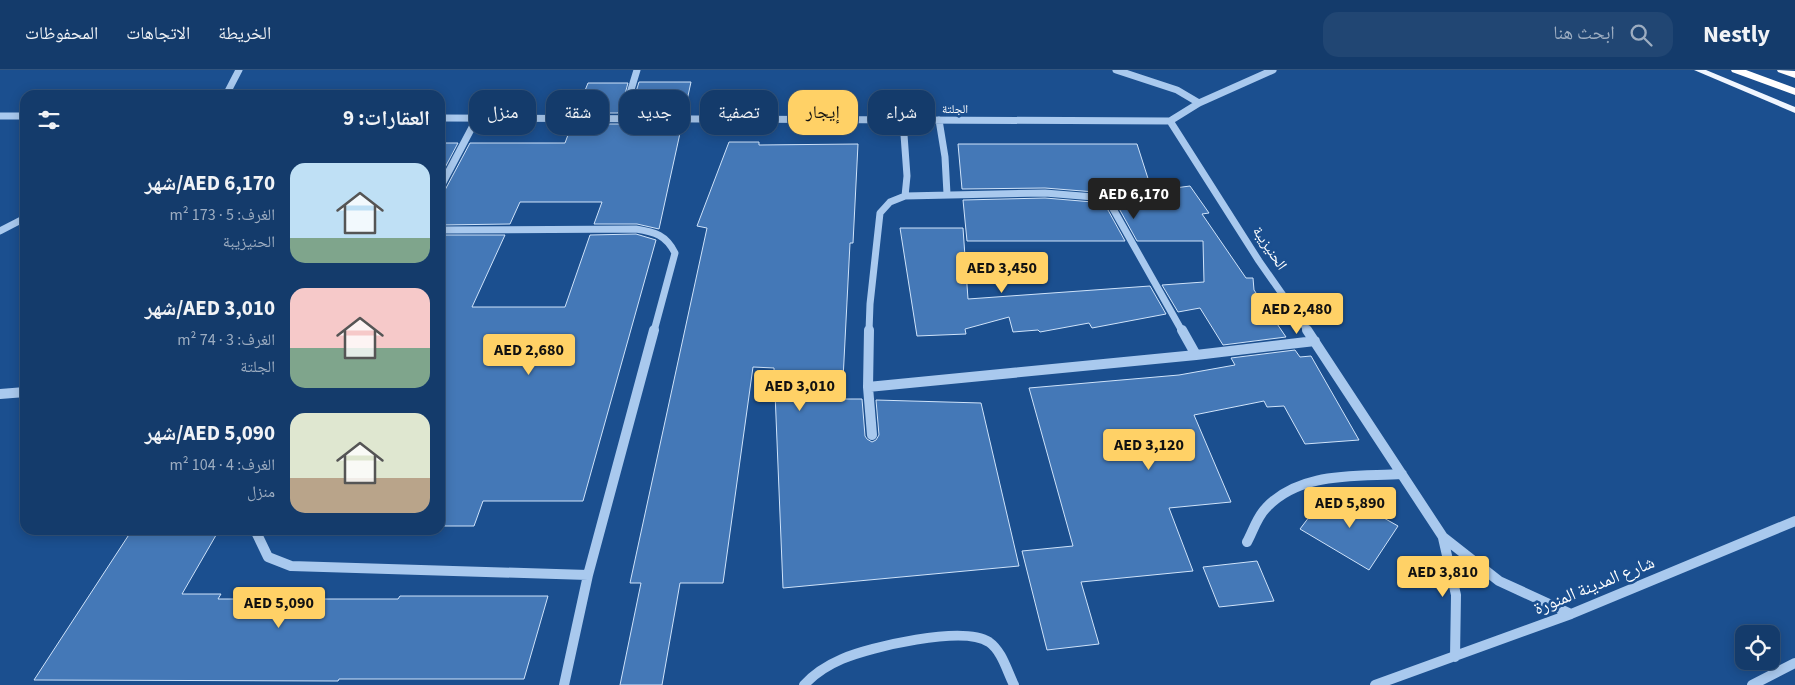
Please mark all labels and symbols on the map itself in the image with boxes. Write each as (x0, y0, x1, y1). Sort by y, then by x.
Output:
street label: الجلتة (942, 101, 968, 118)
pin: AED 6,170 (1077, 178, 1191, 220)
street label: الحنيزيبة (1247, 222, 1292, 274)
pin: AED 3,450 (945, 252, 1059, 294)
pin: AED 2,480 (1240, 292, 1354, 335)
pin: AED 2,680 (472, 334, 586, 376)
pin: AED 3,010 (743, 370, 857, 412)
pin: AED 3,120 (1092, 428, 1206, 471)
pin: AED 5,890 (1293, 486, 1407, 529)
street label: شارع المدينة المنورة (1530, 550, 1658, 621)
pin: AED 3,810 (1386, 556, 1500, 598)
pin: AED 5,090 (222, 586, 336, 629)

